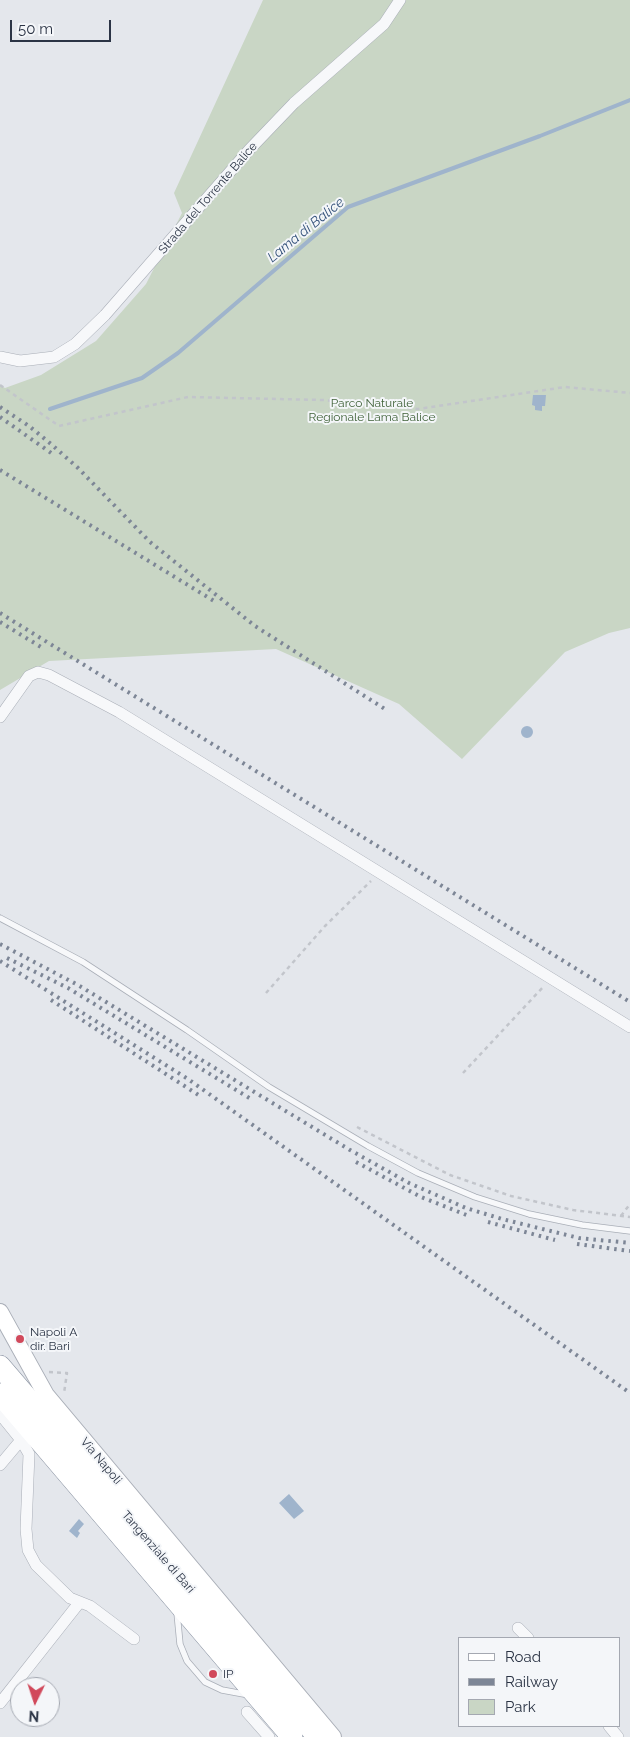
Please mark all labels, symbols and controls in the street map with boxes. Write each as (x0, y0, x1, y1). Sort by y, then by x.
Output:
scale bar (12, 10, 114, 42)
text: 50 m (18, 20, 53, 38)
street label: Strada del Torrente Balice (156, 139, 260, 257)
water label: Lama di Balice (264, 194, 348, 266)
park label: Parco Naturale Regionale Lama Balice (309, 396, 435, 424)
place label: Napoli A dir. Bari (30, 1325, 77, 1353)
marker: Napoli A dir. Bari (14, 1333, 26, 1345)
street label: Via Napoli (77, 1435, 125, 1487)
street label: Tangenziale di Bari (118, 1508, 198, 1596)
legend (458, 1637, 620, 1727)
text: Road (505, 1648, 541, 1666)
place label: IP (223, 1667, 233, 1681)
marker: IP (207, 1668, 219, 1680)
text: Railway (505, 1673, 558, 1691)
north arrow (10, 1677, 60, 1727)
text: Park (505, 1698, 536, 1716)
text: N (28, 1708, 40, 1724)

